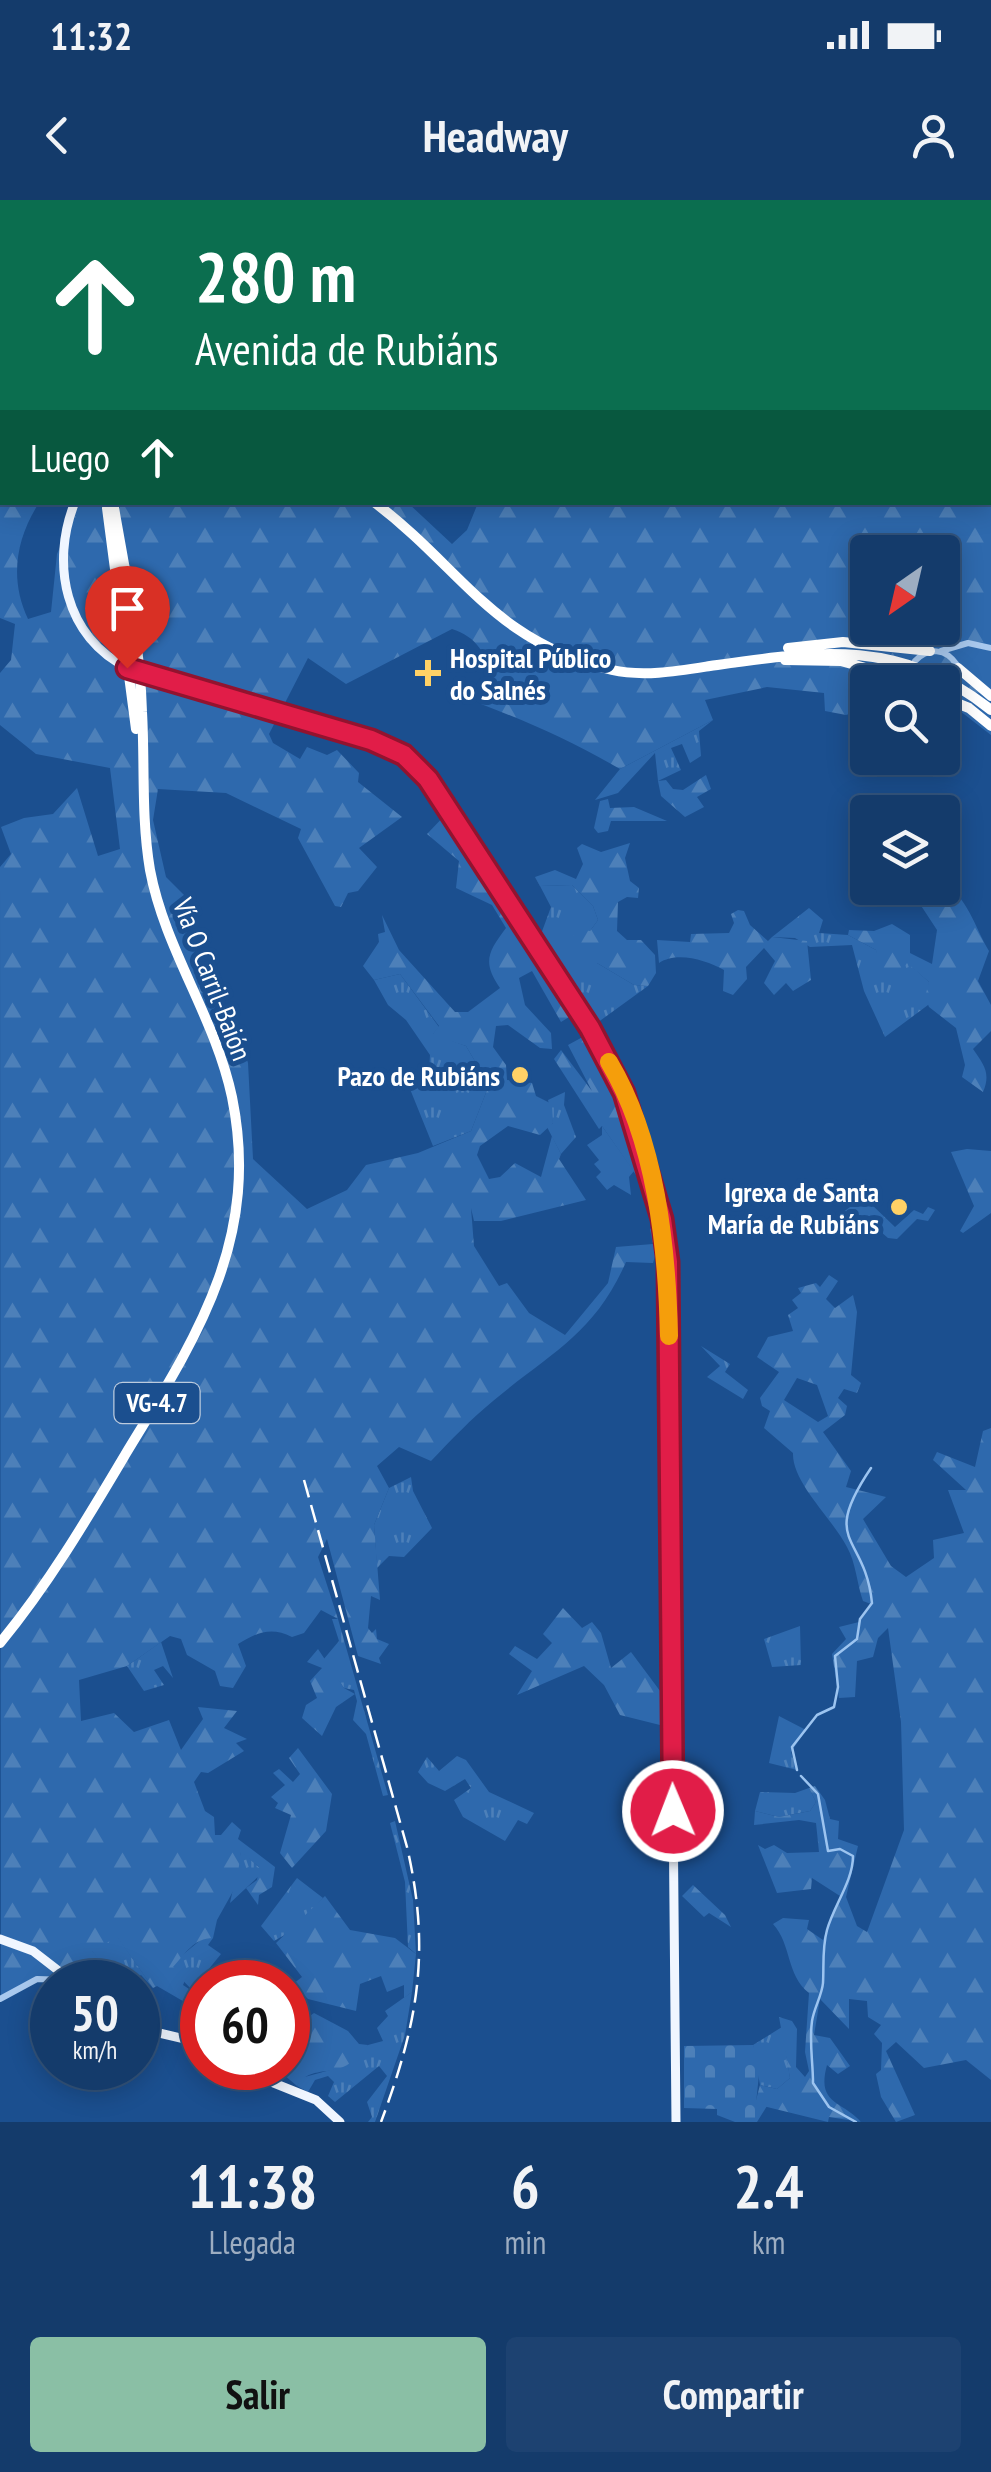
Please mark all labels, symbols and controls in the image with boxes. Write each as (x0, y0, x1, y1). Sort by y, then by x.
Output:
text: 11:32 (50, 11, 132, 60)
text: Headway (423, 106, 568, 164)
icon: back (30, 108, 85, 163)
icon: person (906, 108, 961, 163)
text: 280 m (195, 231, 356, 321)
icon: ahead (30, 240, 160, 370)
text: Avenida de Rubiáns (195, 319, 498, 377)
icon: ahead (130, 430, 185, 485)
text: Luego (30, 433, 110, 482)
north arrow (850, 535, 960, 645)
map controls (850, 535, 960, 905)
pin (85, 566, 170, 669)
icon: arrive (100, 581, 155, 636)
place label: Hospital Público do Salnés (450, 639, 611, 708)
marker: Hospital Público do Salnés (415, 660, 441, 686)
button: search (850, 665, 960, 775)
button: layers (850, 795, 960, 905)
street label: Vía O Carril-Baión (165, 892, 261, 1065)
place label: Pazo de Rubiáns (338, 1057, 500, 1094)
marker: Pazo de Rubiáns (509, 1064, 531, 1086)
place label: Igrexa de Santa María de Rubiáns (708, 1173, 879, 1242)
marker: Igrexa de Santa María de Rubiáns (888, 1196, 910, 1218)
road number: VG-4.7 (114, 1383, 200, 1423)
position arrow (621, 1759, 725, 1863)
speed limit sign: 60 (180, 1960, 310, 2090)
text: 50 (71, 1980, 119, 2045)
text: km/h (73, 2034, 117, 2066)
text: 11:38 (187, 2147, 317, 2225)
text: 6 (511, 2147, 540, 2225)
text: 2.4 (734, 2147, 804, 2225)
text: Llegada (209, 2221, 296, 2263)
text: min (504, 2221, 546, 2263)
text: km (752, 2221, 785, 2263)
button: Salir (30, 2337, 486, 2452)
button: Compartir (506, 2337, 961, 2452)

